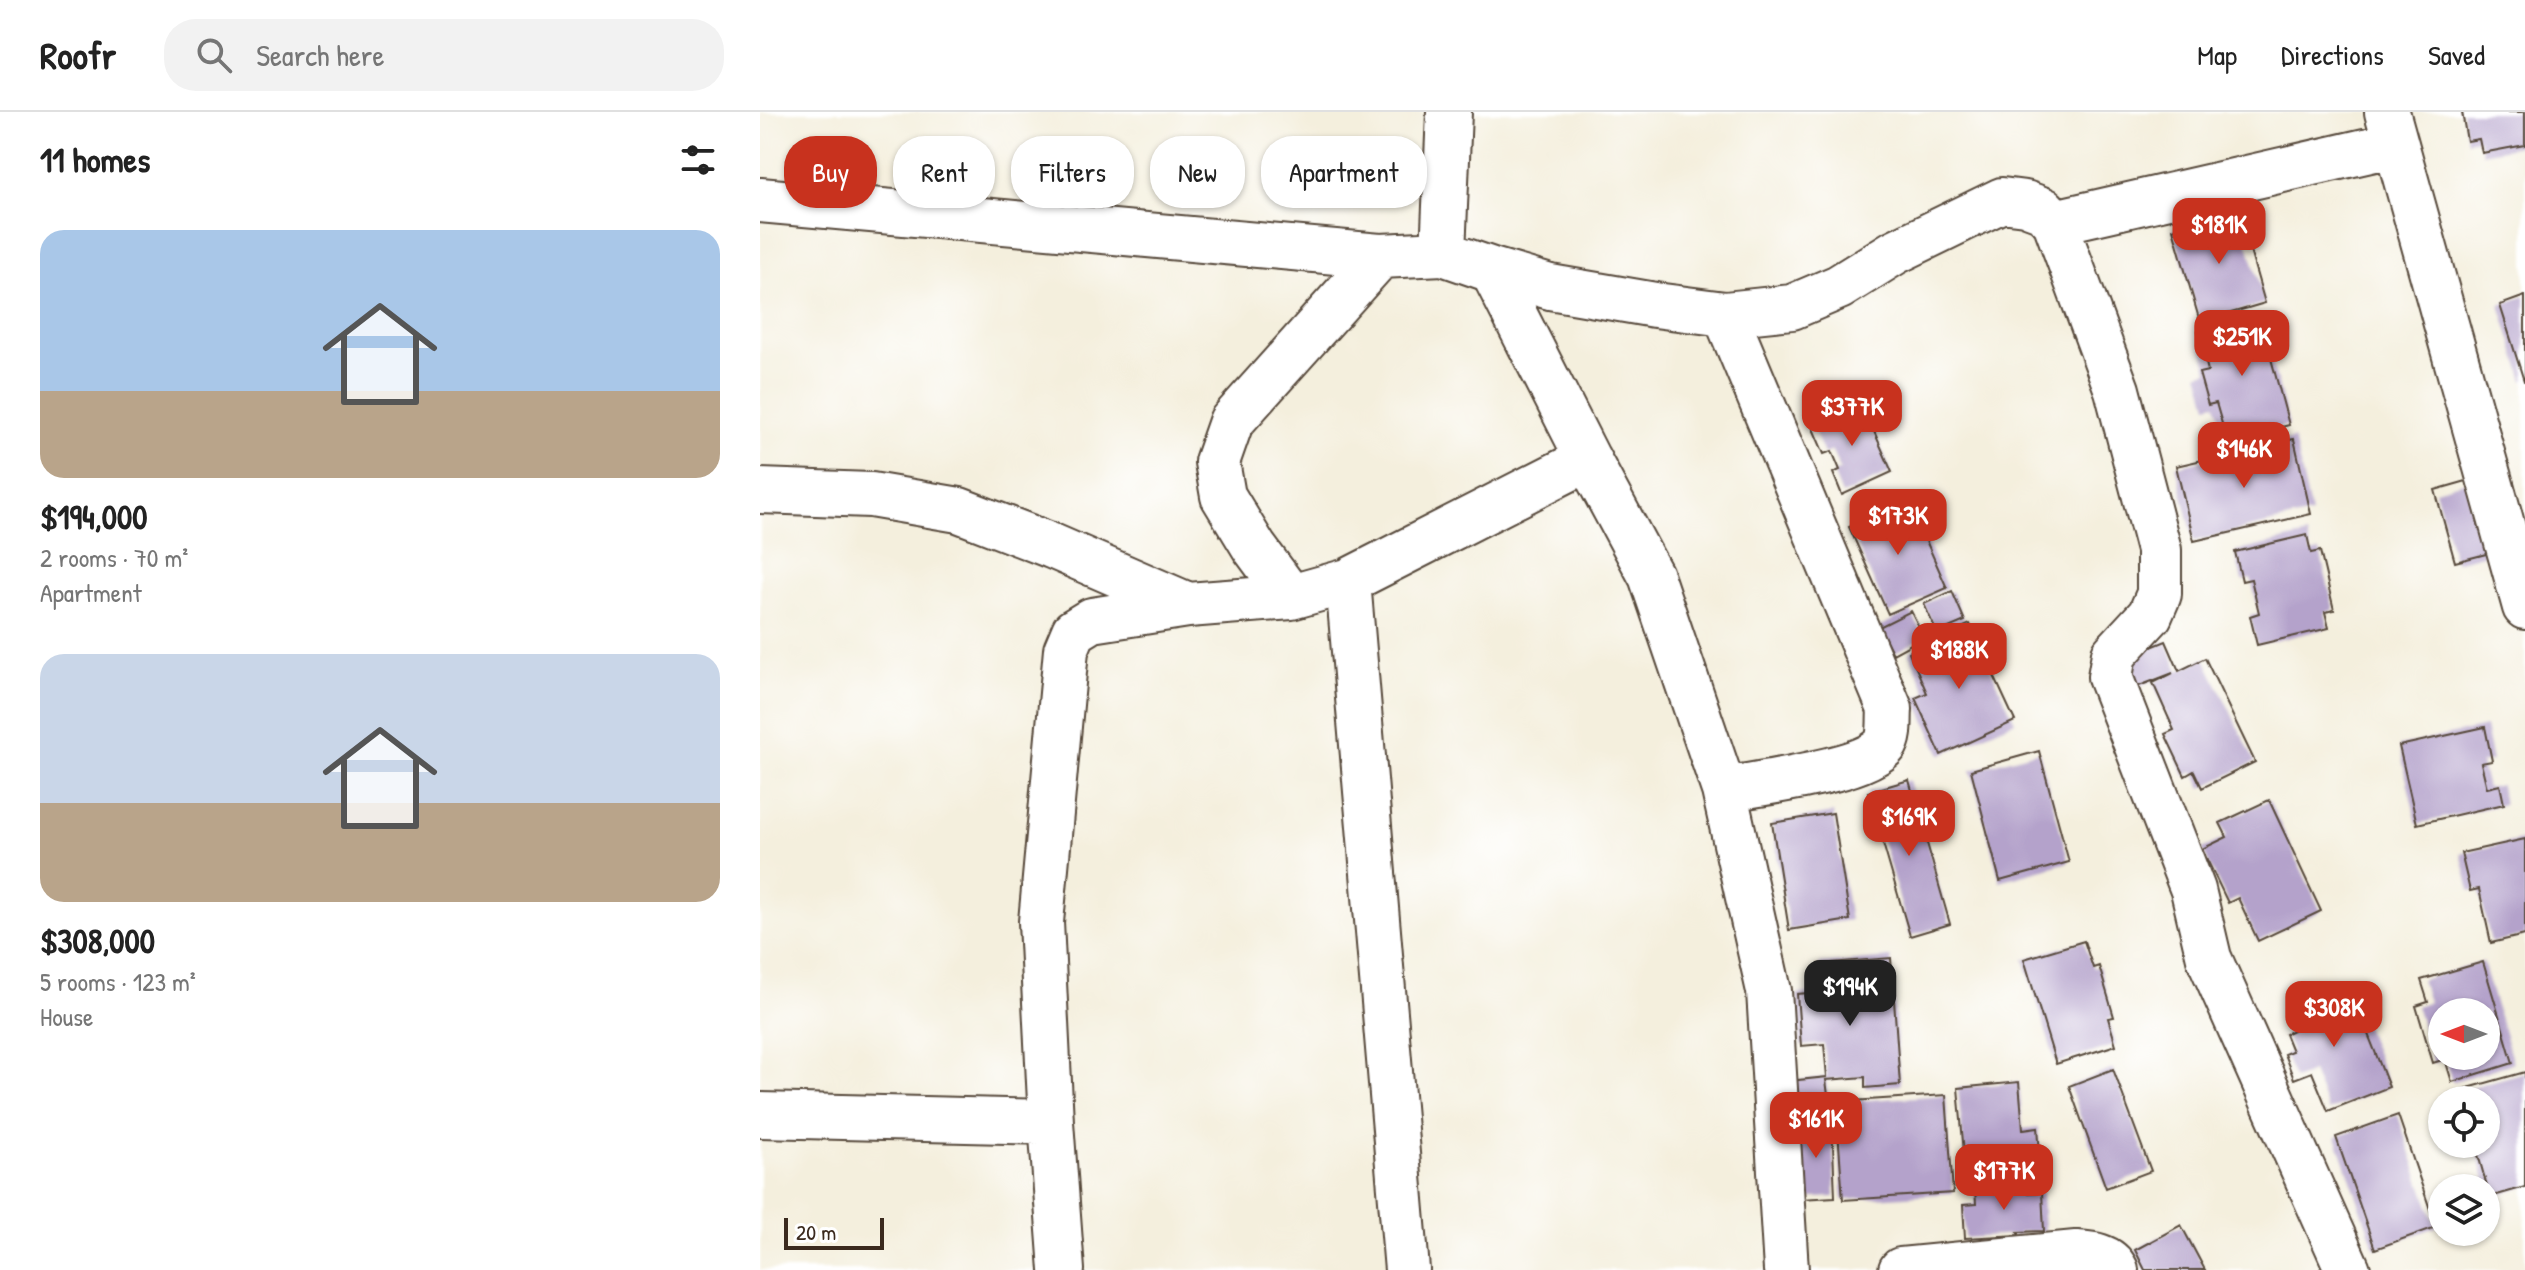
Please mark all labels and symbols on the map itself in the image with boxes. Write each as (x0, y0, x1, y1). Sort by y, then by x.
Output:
pin: $181K (2163, 198, 2275, 266)
pin: $251K (2186, 310, 2298, 378)
pin: $377K (1796, 380, 1908, 448)
pin: $146K (2188, 422, 2300, 490)
pin: $173K (1842, 489, 1954, 557)
pin: $188K (1903, 623, 2015, 691)
pin: $169K (1853, 790, 1965, 858)
pin: $194K (1794, 960, 1906, 1028)
pin: $308K (2278, 981, 2390, 1049)
north arrow (2428, 998, 2500, 1070)
pin: $161K (1760, 1092, 1872, 1160)
pin: $177K (1948, 1144, 2060, 1212)
scale bar (784, 1214, 884, 1250)

